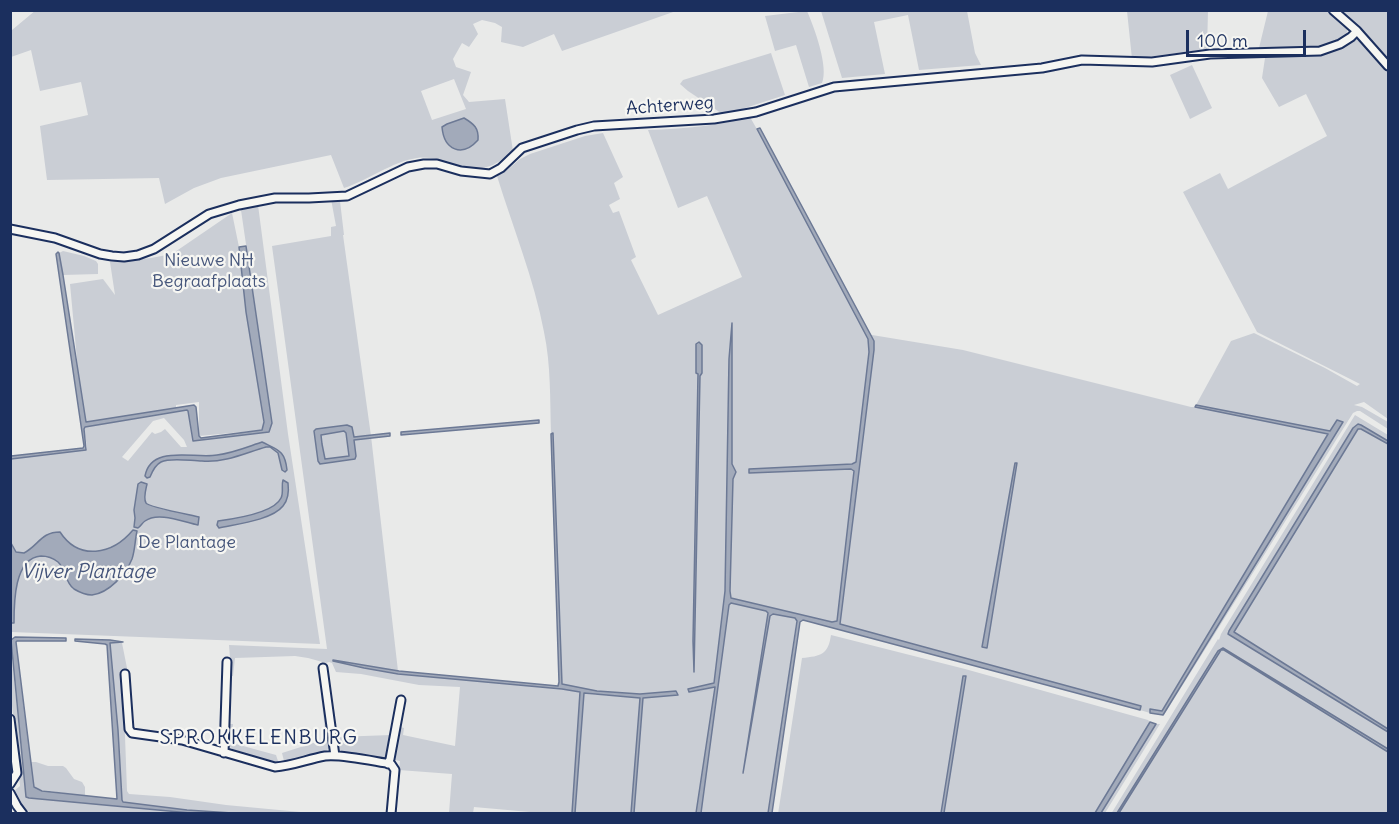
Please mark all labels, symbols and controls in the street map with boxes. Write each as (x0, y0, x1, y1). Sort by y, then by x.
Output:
scale bar (1189, 18, 1309, 56)
text: 100 m (1197, 29, 1248, 52)
street label: Achterweg (625, 92, 715, 120)
park label: Nieuwe NH Begraafplaats (152, 250, 266, 292)
park label: De Plantage (138, 532, 236, 554)
water label: Vijver Plantage (21, 560, 155, 584)
district label: SPROKKELENBURG (160, 726, 358, 750)

